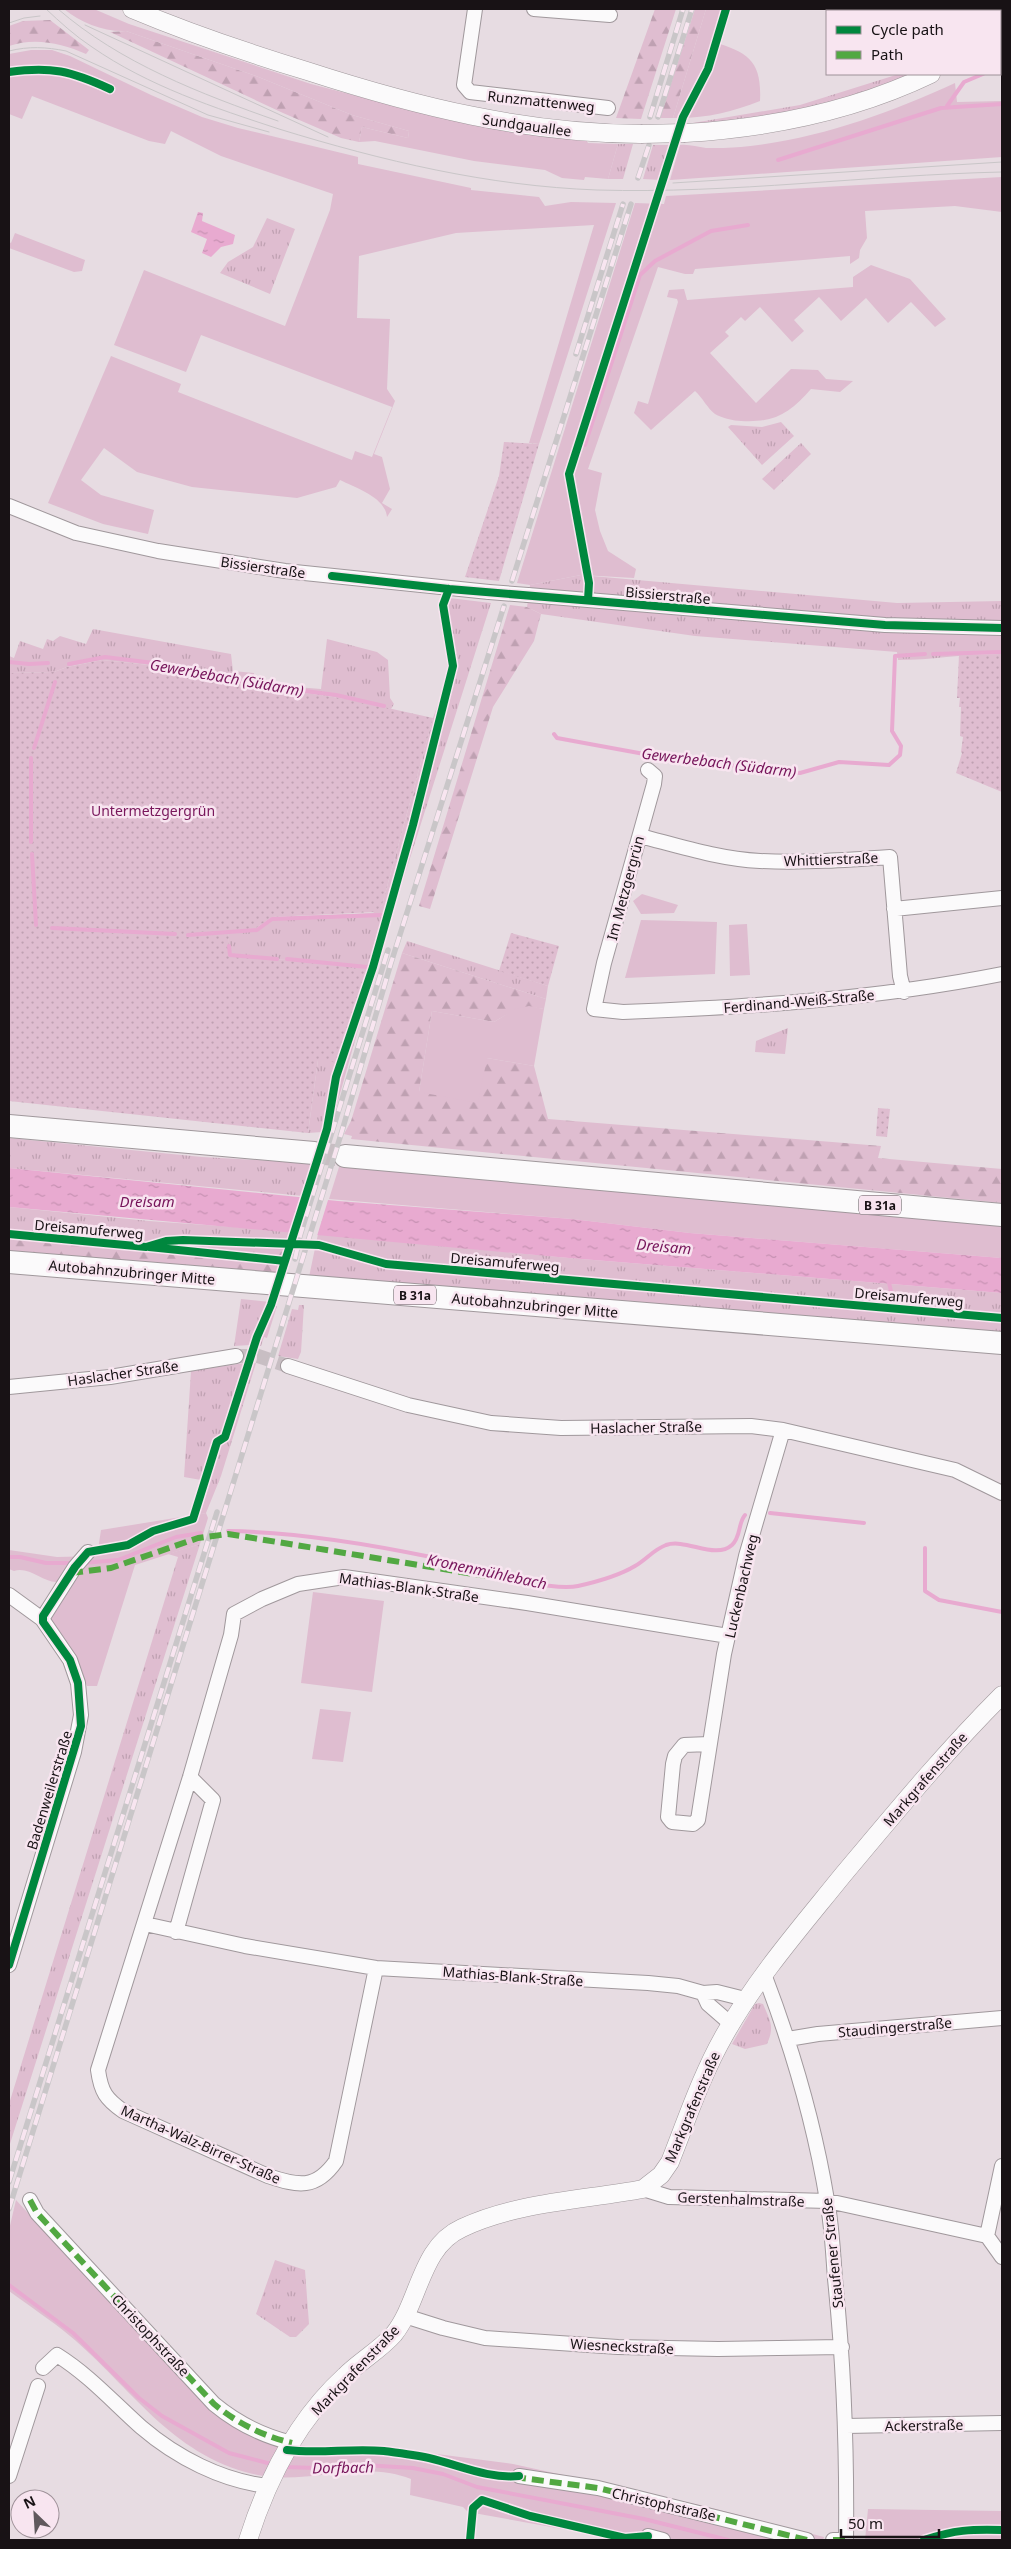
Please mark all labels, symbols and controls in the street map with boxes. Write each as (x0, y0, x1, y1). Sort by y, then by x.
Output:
legend (826, 10, 1001, 75)
text: Cycle path (871, 19, 944, 39)
text: Path (871, 44, 903, 64)
street label: Runzmattenweg (486, 86, 596, 116)
street label: Sundgauallee (481, 109, 573, 141)
street label: Bissierstraße (219, 552, 307, 582)
street label: Bissierstraße (625, 582, 711, 608)
water label: Gewerbebach (Südarm) (149, 654, 305, 700)
water label: Gewerbebach (Südarm) (641, 743, 797, 781)
park label: Untermetzgergrün (91, 801, 215, 820)
street label: Im Metzgergrün (602, 834, 648, 942)
street label: Whittierstraße (783, 848, 879, 870)
street label: Ferdinand-Weiß-Straße (723, 985, 875, 1017)
water label: Dreisam (119, 1191, 175, 1211)
road number: B 31a (859, 1196, 901, 1214)
street label: Dreisamuferweg (34, 1215, 144, 1243)
water label: Dreisam (636, 1234, 692, 1258)
street label: Dreisamuferweg (450, 1248, 560, 1276)
street label: Autobahnzubringer Mitte (48, 1255, 216, 1289)
street label: Dreisamuferweg (854, 1283, 964, 1311)
road number: B 31a (394, 1286, 436, 1304)
street label: Autobahnzubringer Mitte (451, 1288, 619, 1322)
street label: Haslacher Straße (66, 1356, 180, 1390)
street label: Haslacher Straße (590, 1417, 702, 1437)
street label: Luckenbachweg (720, 1532, 762, 1640)
water label: Kronenmühlebach (425, 1549, 549, 1593)
street label: Mathias-Blank-Straße (338, 1568, 480, 1606)
street label: Badenweilerstraße (22, 1728, 76, 1852)
street label: Markgrafenstraße (879, 1728, 971, 1830)
street label: Mathias-Blank-Straße (442, 1962, 584, 1990)
street label: Staudingerstraße (837, 2013, 953, 2041)
street label: Markgrafenstraße (660, 2048, 724, 2165)
street label: Martha-Walz-Birrer-Straße (118, 2100, 284, 2188)
street label: Gerstenhalmstraße (677, 2187, 805, 2211)
street label: Staufener Straße (817, 2197, 847, 2309)
street label: Christophstraße (108, 2290, 194, 2380)
street label: Markgrafenstraße (307, 2321, 403, 2419)
street label: Wiesneckstraße (570, 2334, 674, 2358)
street label: Ackerstraße (885, 2415, 964, 2435)
water label: Dorfbach (312, 2456, 374, 2478)
street label: Christophstraße (610, 2483, 718, 2525)
north arrow (10, 2489, 60, 2539)
text: N (20, 2491, 38, 2513)
scale bar (841, 2506, 938, 2538)
text: 50 m (848, 2513, 883, 2533)

